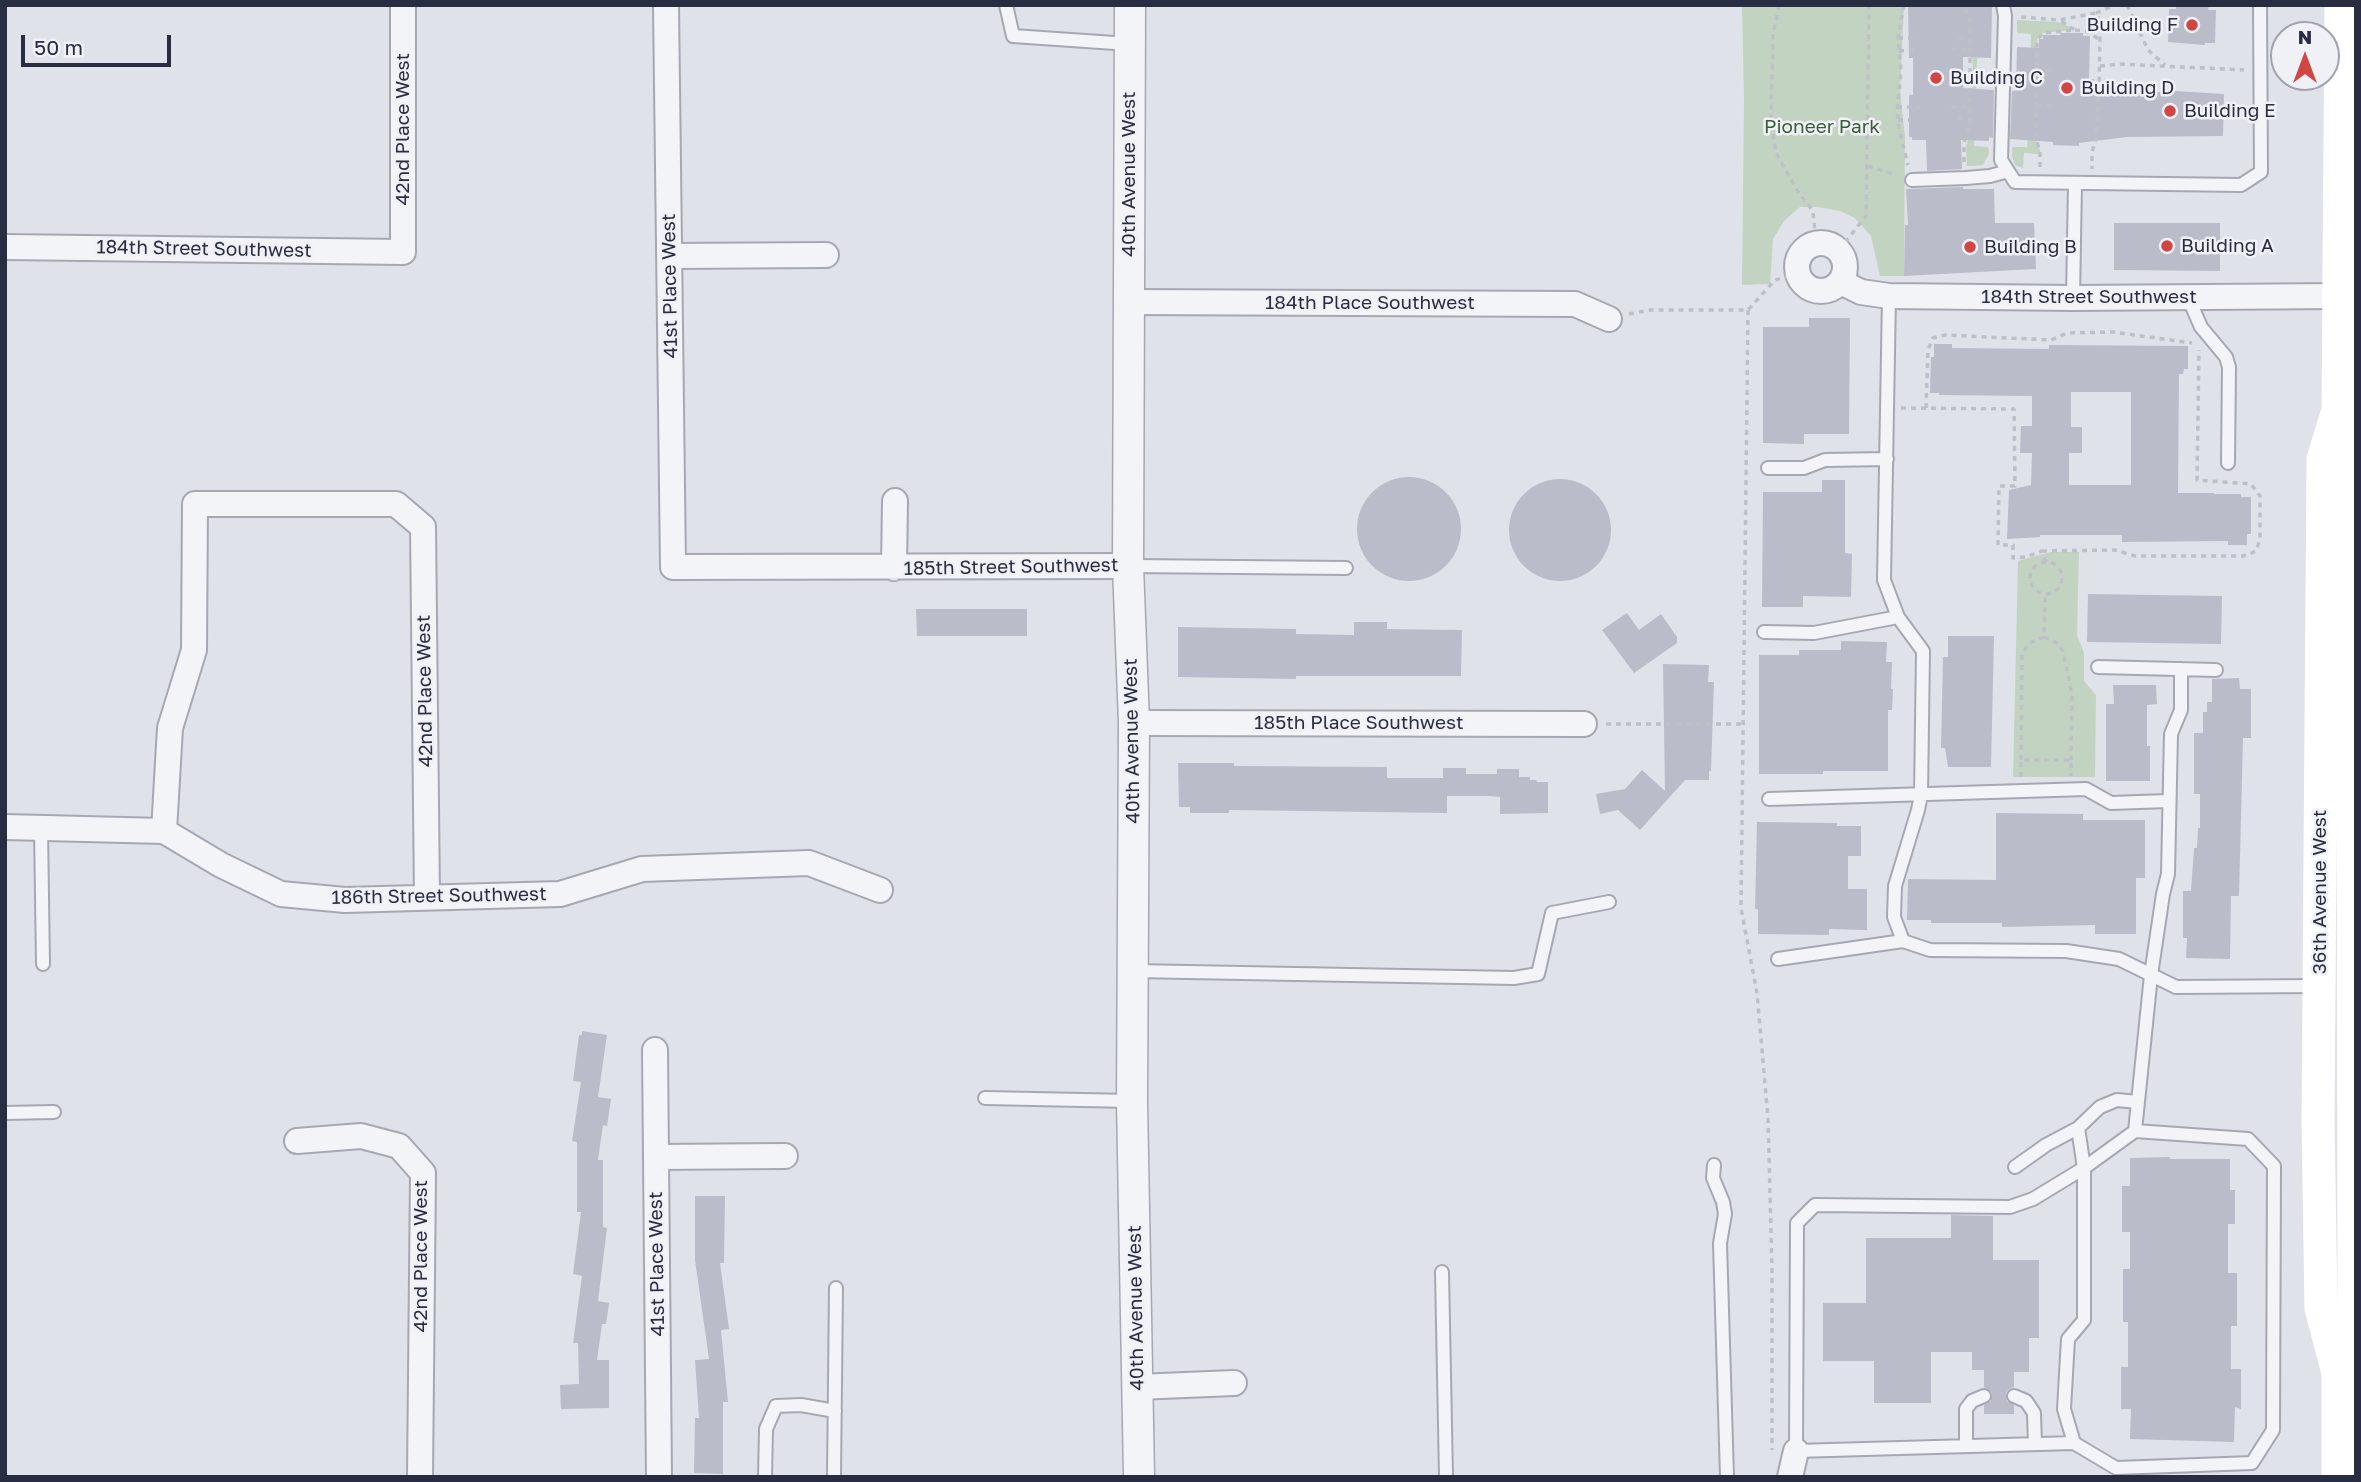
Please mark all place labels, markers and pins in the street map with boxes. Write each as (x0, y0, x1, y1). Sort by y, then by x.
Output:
place label: Building F (2087, 14, 2178, 36)
marker: Building F (2184, 17, 2200, 33)
place label: Building C (1950, 67, 2043, 89)
marker: Building C (1928, 70, 1944, 86)
place label: Building D (2081, 77, 2174, 99)
marker: Building D (2059, 80, 2075, 96)
place label: Building E (2184, 100, 2276, 122)
marker: Building E (2162, 103, 2178, 119)
place label: Building A (2181, 235, 2274, 257)
place label: Building B (1984, 236, 2077, 258)
marker: Building A (2159, 238, 2175, 254)
marker: Building B (1962, 239, 1978, 255)

